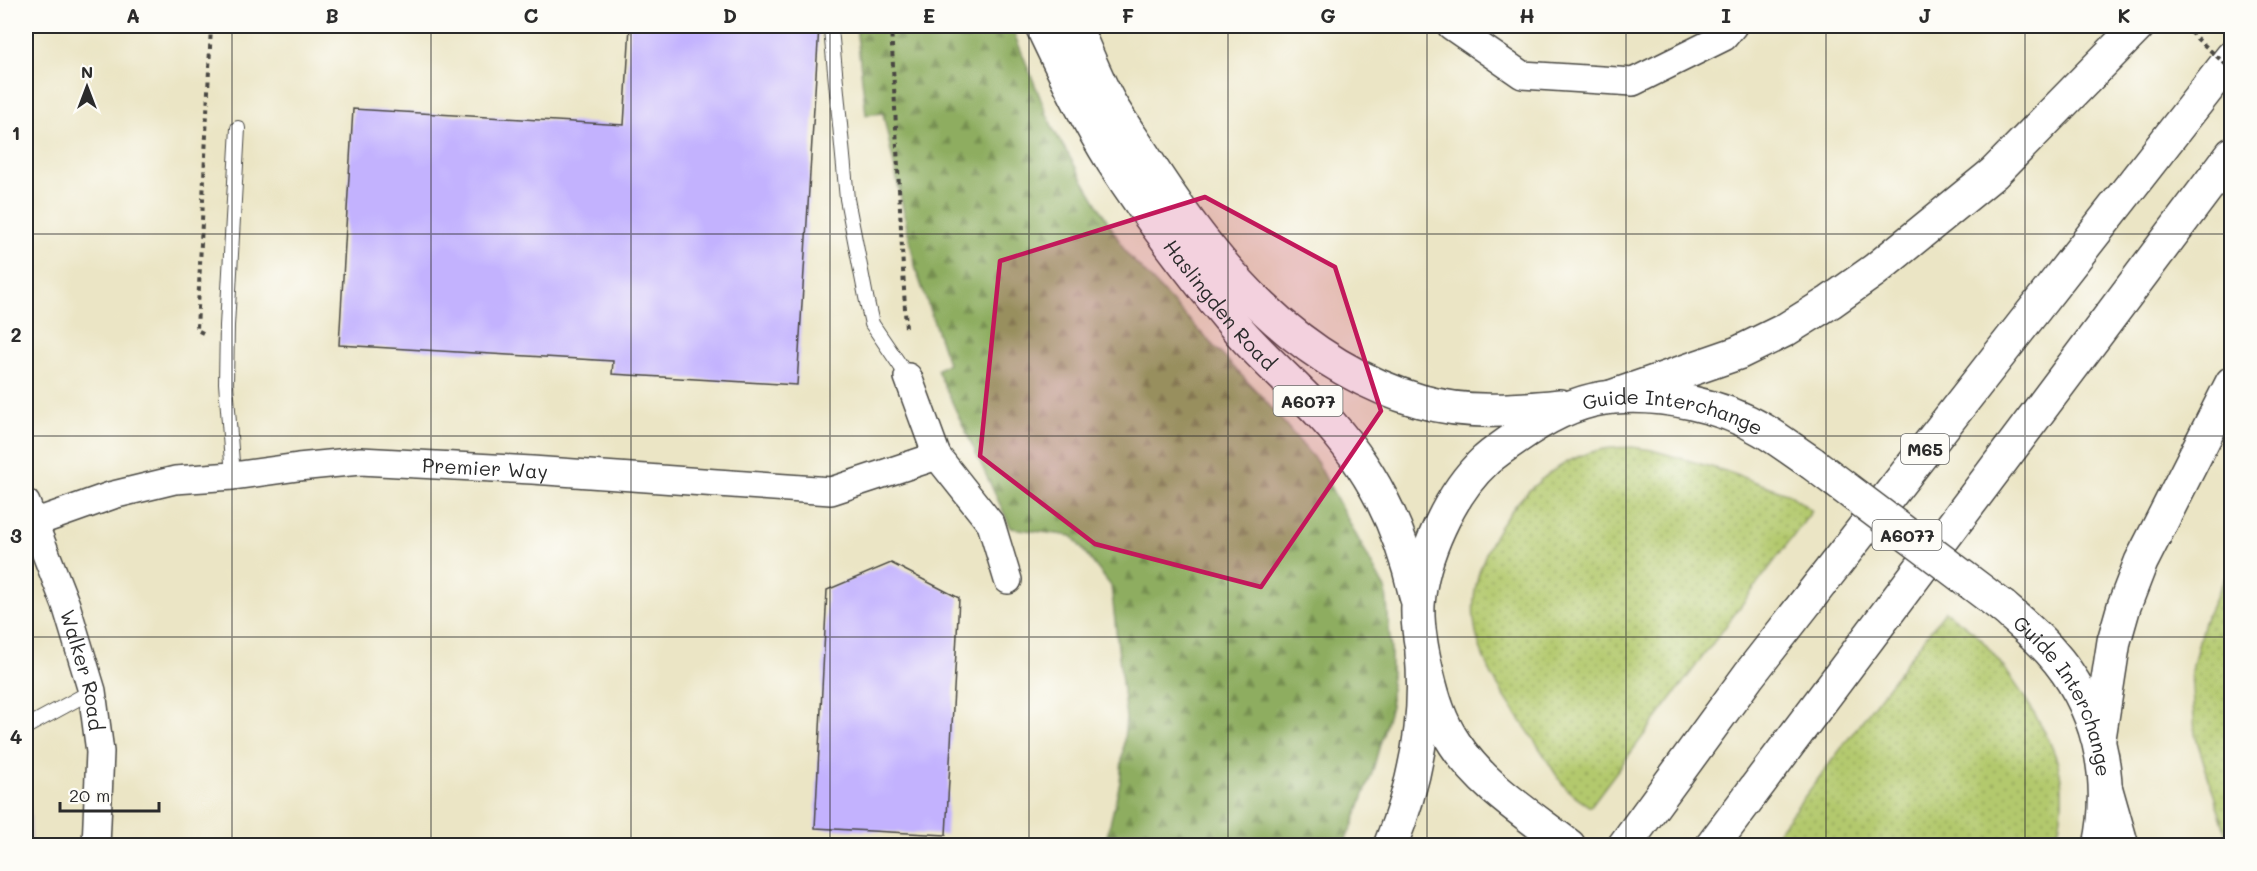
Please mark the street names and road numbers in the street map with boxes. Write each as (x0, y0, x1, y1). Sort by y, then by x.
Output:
street label: Haslingden Road (1158, 234, 1282, 375)
street label: Guide Interchange (1579, 383, 1768, 441)
road number: A6077 (1274, 386, 1342, 416)
road number: M65 (1901, 434, 1949, 464)
street label: Premier Way (422, 451, 549, 484)
road number: A6077 (1872, 520, 1942, 550)
street label: Walker Road (55, 606, 110, 732)
street label: Guide Interchange (2008, 609, 2117, 778)

